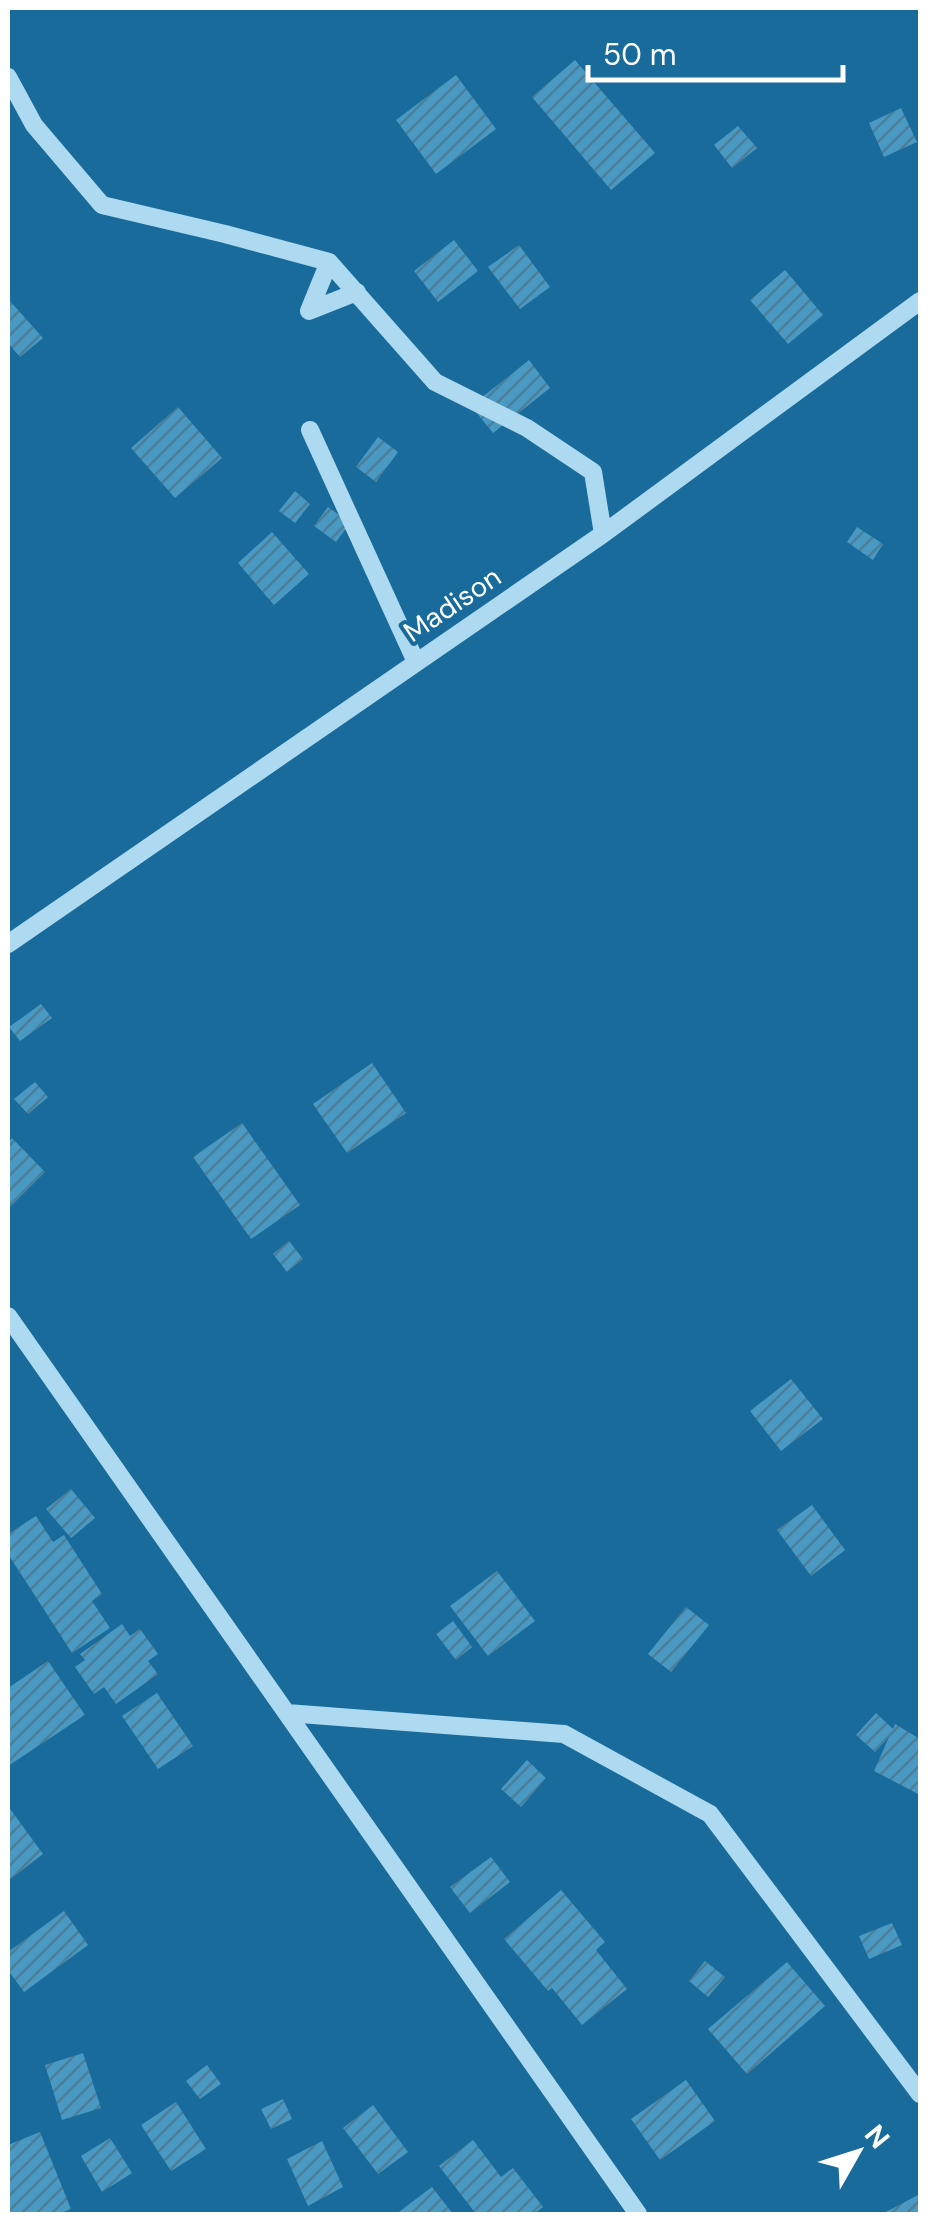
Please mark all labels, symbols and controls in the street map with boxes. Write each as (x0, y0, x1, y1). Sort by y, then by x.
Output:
scale bar (588, 20, 843, 82)
text: 50 m (603, 35, 677, 74)
street label: Madison (396, 558, 508, 650)
north arrow (808, 2102, 908, 2202)
text: N (856, 2117, 898, 2156)

